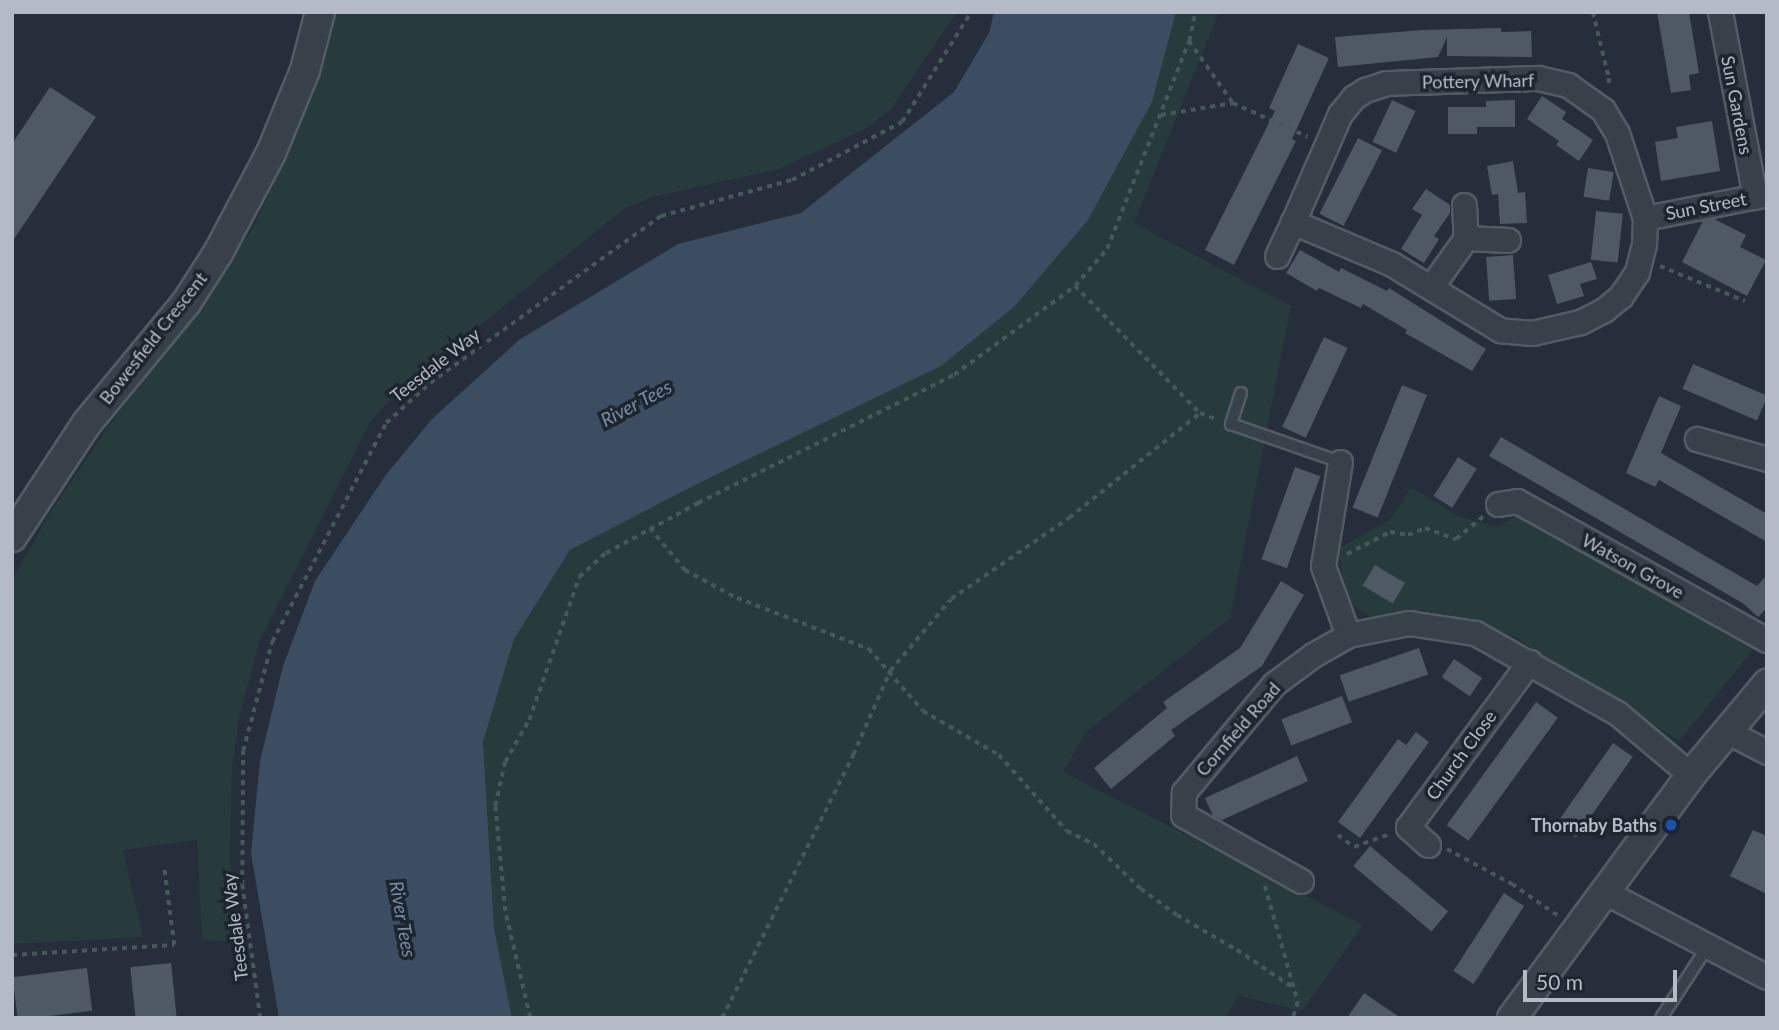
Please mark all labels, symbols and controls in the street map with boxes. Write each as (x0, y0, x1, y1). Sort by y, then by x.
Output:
street label: Sun Gardens (1717, 54, 1757, 156)
street label: Pottery Wharf (1421, 69, 1535, 93)
street label: Sun Street (1664, 188, 1748, 224)
street label: Bowesfield Crescent (95, 268, 211, 408)
street label: Teesdale Way (386, 323, 484, 407)
water label: River Tees (596, 375, 676, 431)
street label: Watson Grove (1578, 529, 1688, 603)
street label: Cornfield Road (1191, 678, 1285, 780)
street label: Church Close (1421, 706, 1501, 804)
place label: Thornaby Baths (1531, 814, 1657, 836)
marker: Thornaby Baths (1663, 817, 1679, 833)
street label: Teesdale Way (218, 872, 252, 982)
water label: River Tees (385, 878, 421, 960)
scale bar (1527, 956, 1681, 1000)
text: 50 m (1536, 969, 1583, 994)

